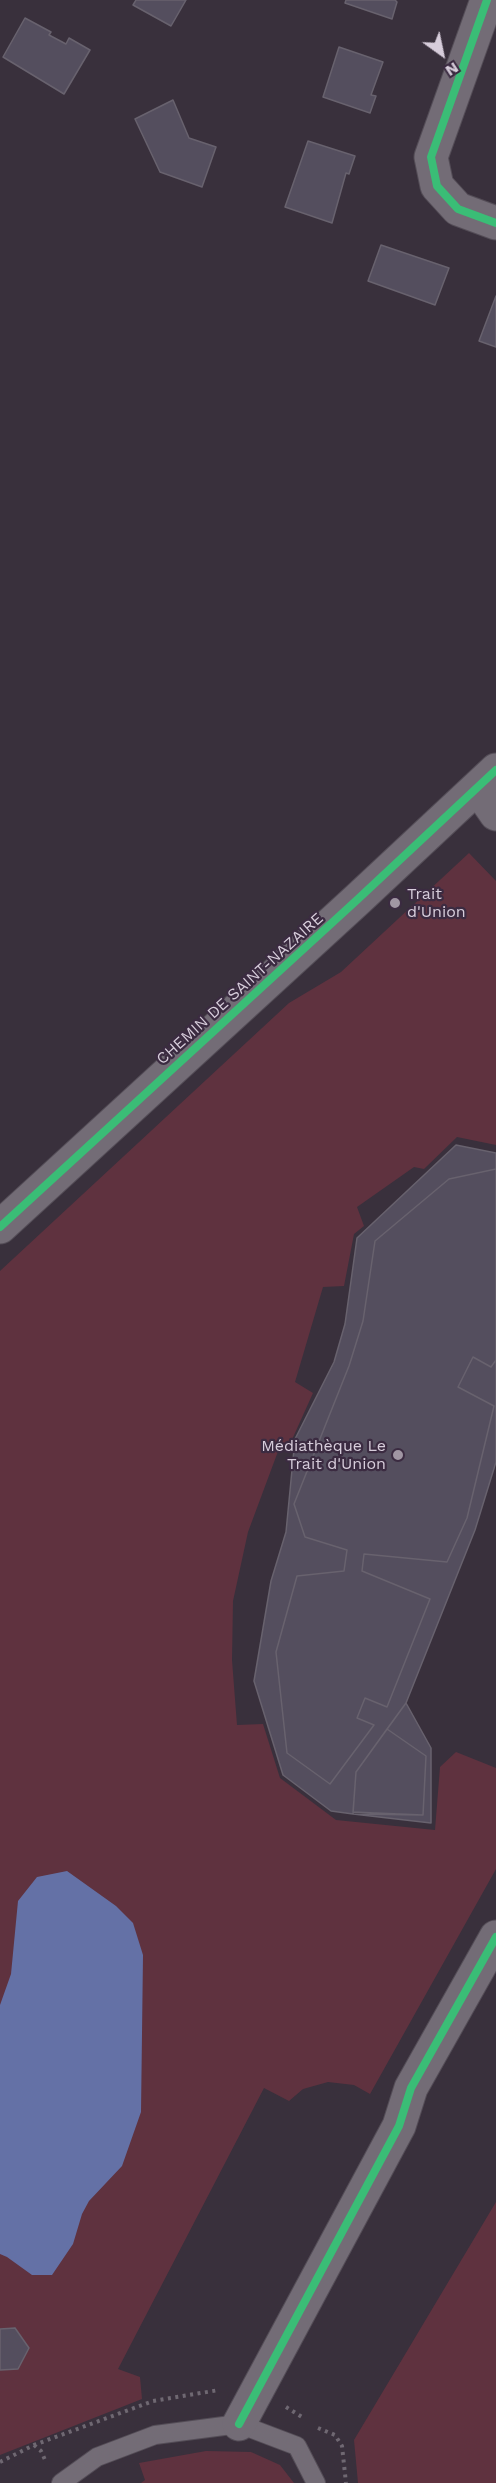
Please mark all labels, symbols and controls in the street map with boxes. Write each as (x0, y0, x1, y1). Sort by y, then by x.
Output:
north arrow (412, 24, 472, 84)
text: N (442, 58, 462, 81)
place label: Trait d'Union (407, 884, 466, 922)
marker: Trait d'Union (388, 896, 402, 910)
street label: CHEMIN DE SAINT-NAZAIRE (153, 909, 327, 1069)
place label: Médiathèque Le Trait d'Union (261, 1436, 386, 1474)
marker: Médiathèque Le Trait d'Union (391, 1448, 405, 1462)

